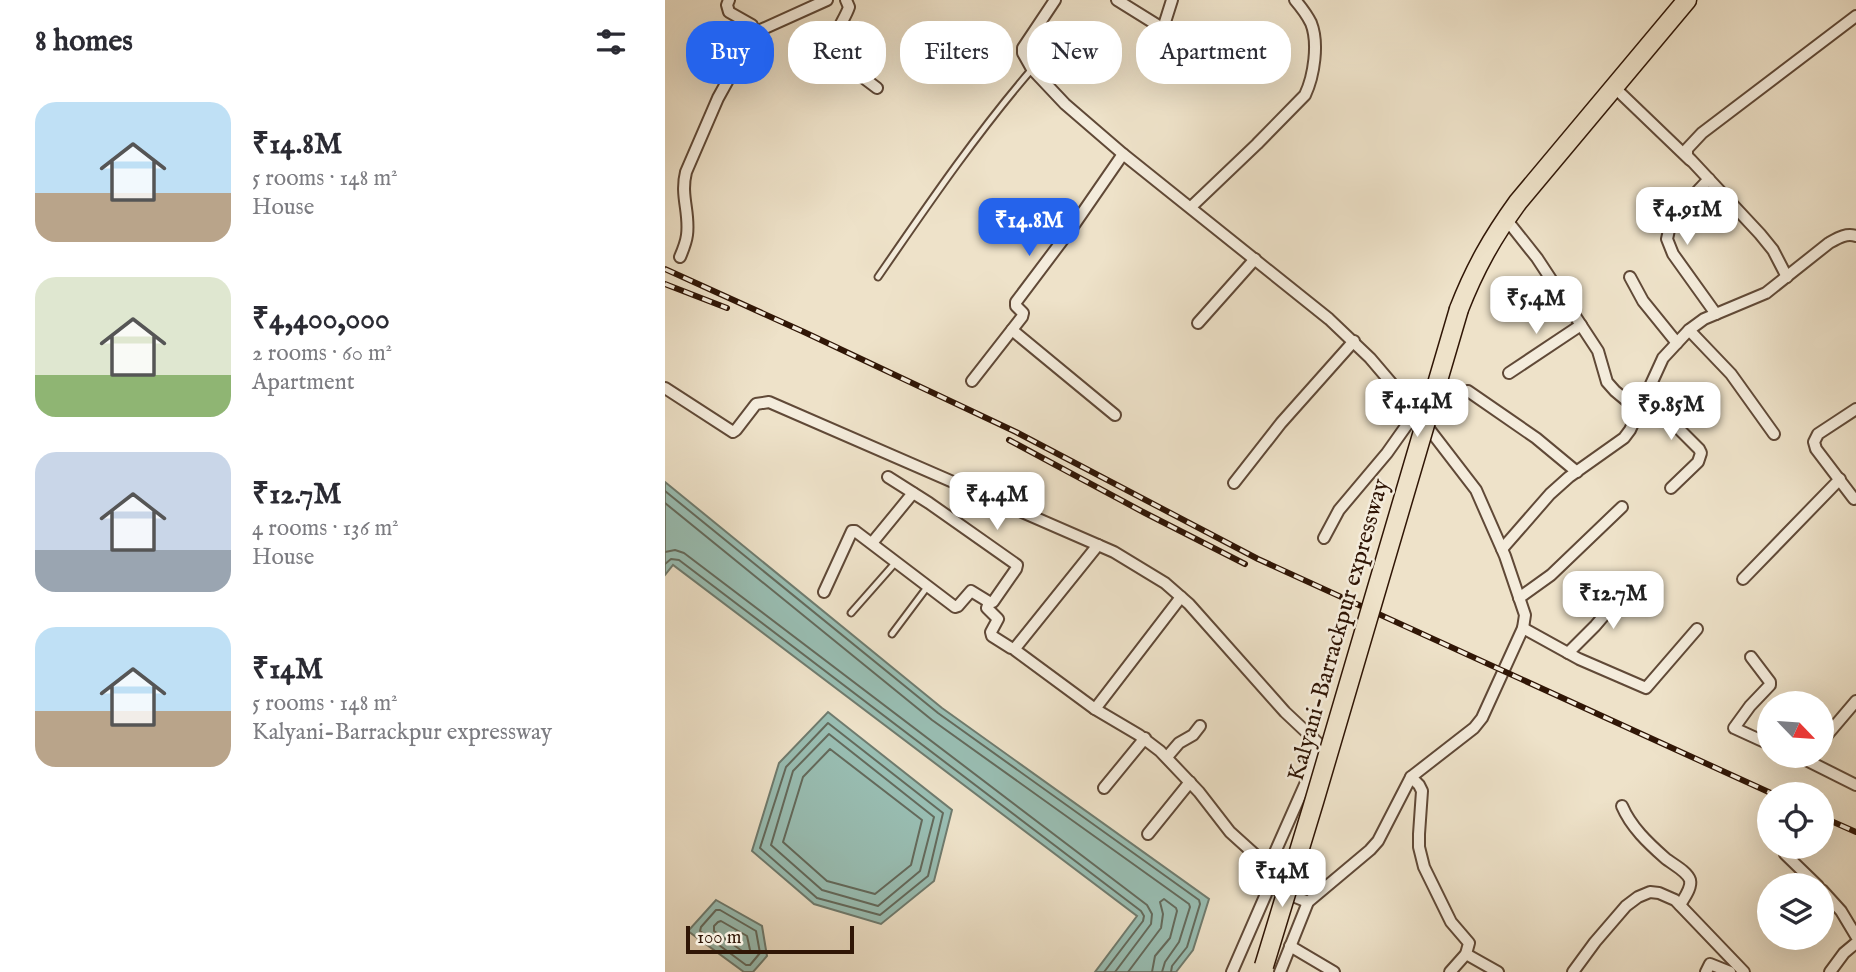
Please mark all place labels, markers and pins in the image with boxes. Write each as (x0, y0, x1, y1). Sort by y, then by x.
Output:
pin: ₹4.91M (1630, 188, 1744, 247)
pin: ₹14.8M (972, 198, 1086, 258)
pin: ₹5.4M (1487, 276, 1585, 336)
pin: ₹4.14M (1360, 380, 1474, 439)
pin: ₹9.85M (1614, 382, 1728, 442)
pin: ₹4.4M (948, 472, 1046, 532)
pin: ₹12.7M (1556, 572, 1670, 631)
pin: ₹14M (1241, 850, 1323, 909)

